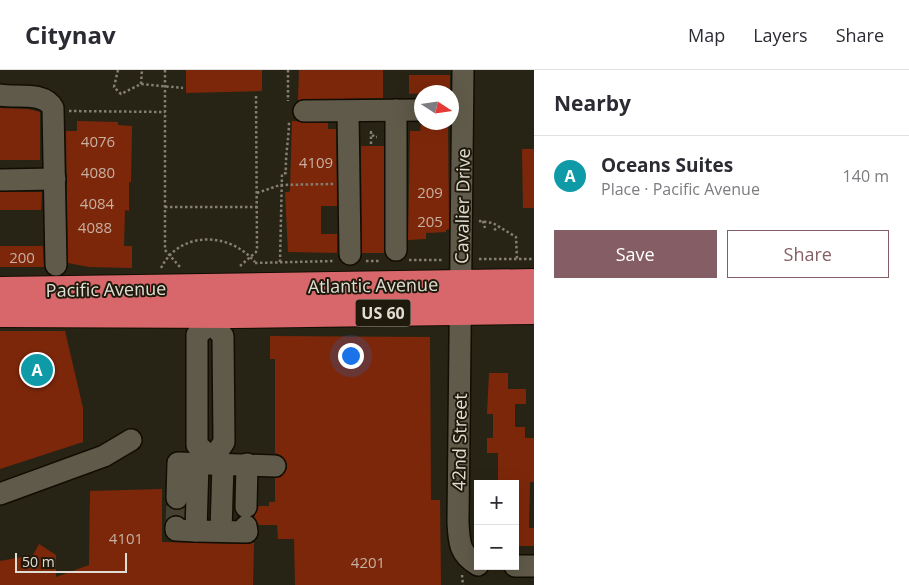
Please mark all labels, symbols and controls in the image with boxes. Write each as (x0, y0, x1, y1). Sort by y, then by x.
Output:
text: Citynav (25, 18, 116, 51)
text: Map (688, 23, 725, 47)
text: Layers (753, 23, 808, 47)
text: Share (836, 23, 884, 47)
north arrow (414, 85, 459, 130)
text: Nearby (554, 89, 631, 117)
house number: 4076 (81, 131, 115, 151)
street label: Cavalier Drive (449, 148, 475, 264)
house number: 4109 (299, 152, 333, 172)
text: Oceans Suites (601, 152, 733, 178)
house number: 4080 (81, 162, 115, 182)
text: A (564, 165, 576, 187)
text: 140 m (843, 165, 889, 187)
text: Place · Pacific Avenue (601, 178, 760, 200)
house number: 209 (417, 182, 443, 202)
house number: 4084 (80, 193, 115, 213)
house number: 205 (417, 211, 443, 231)
house number: 4088 (78, 217, 112, 237)
button: Save (554, 230, 717, 278)
button: Share (727, 230, 889, 278)
house number: 200 (9, 247, 35, 267)
street label: Atlantic Avenue (308, 272, 438, 298)
street label: Pacific Avenue (46, 276, 166, 302)
road number: US 60 (356, 300, 410, 326)
your location (338, 343, 364, 369)
pin: A (21, 351, 53, 389)
street label: 42nd Street (446, 393, 472, 491)
map controls (474, 480, 519, 570)
button: + (474, 480, 519, 525)
button: − (474, 525, 519, 570)
house number: 4101 (109, 528, 143, 548)
scale bar (15, 550, 128, 573)
text: 50 m (22, 552, 55, 571)
house number: 4201 (351, 552, 385, 572)

